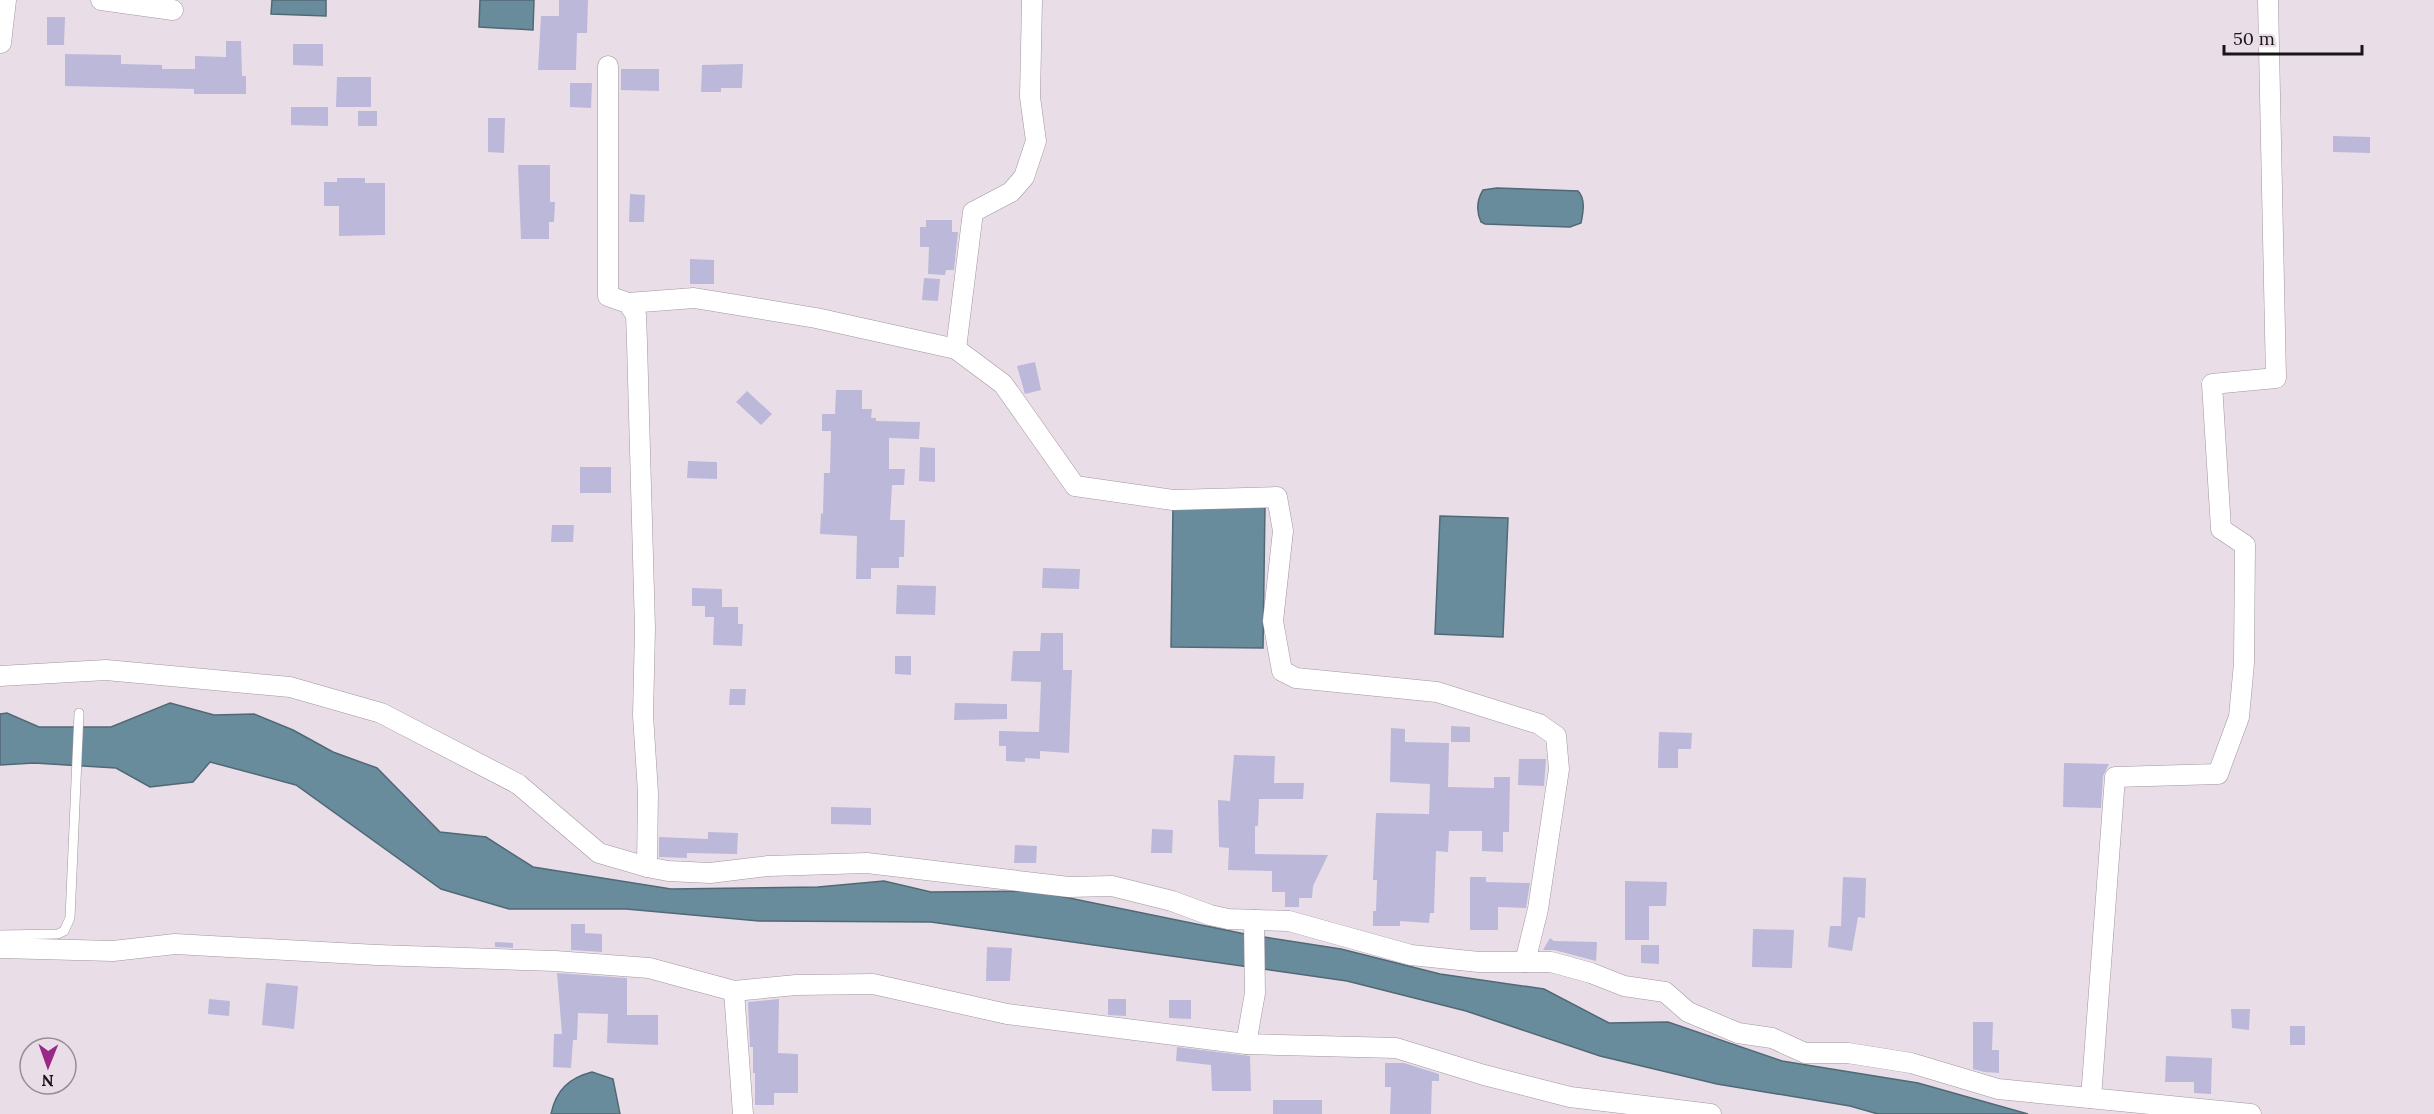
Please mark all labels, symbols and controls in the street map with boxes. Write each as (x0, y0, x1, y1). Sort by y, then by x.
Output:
scale bar (2224, 18, 2362, 56)
text: 50 m (2233, 27, 2275, 50)
north arrow (18, 1036, 78, 1096)
text: N (41, 1071, 54, 1091)

